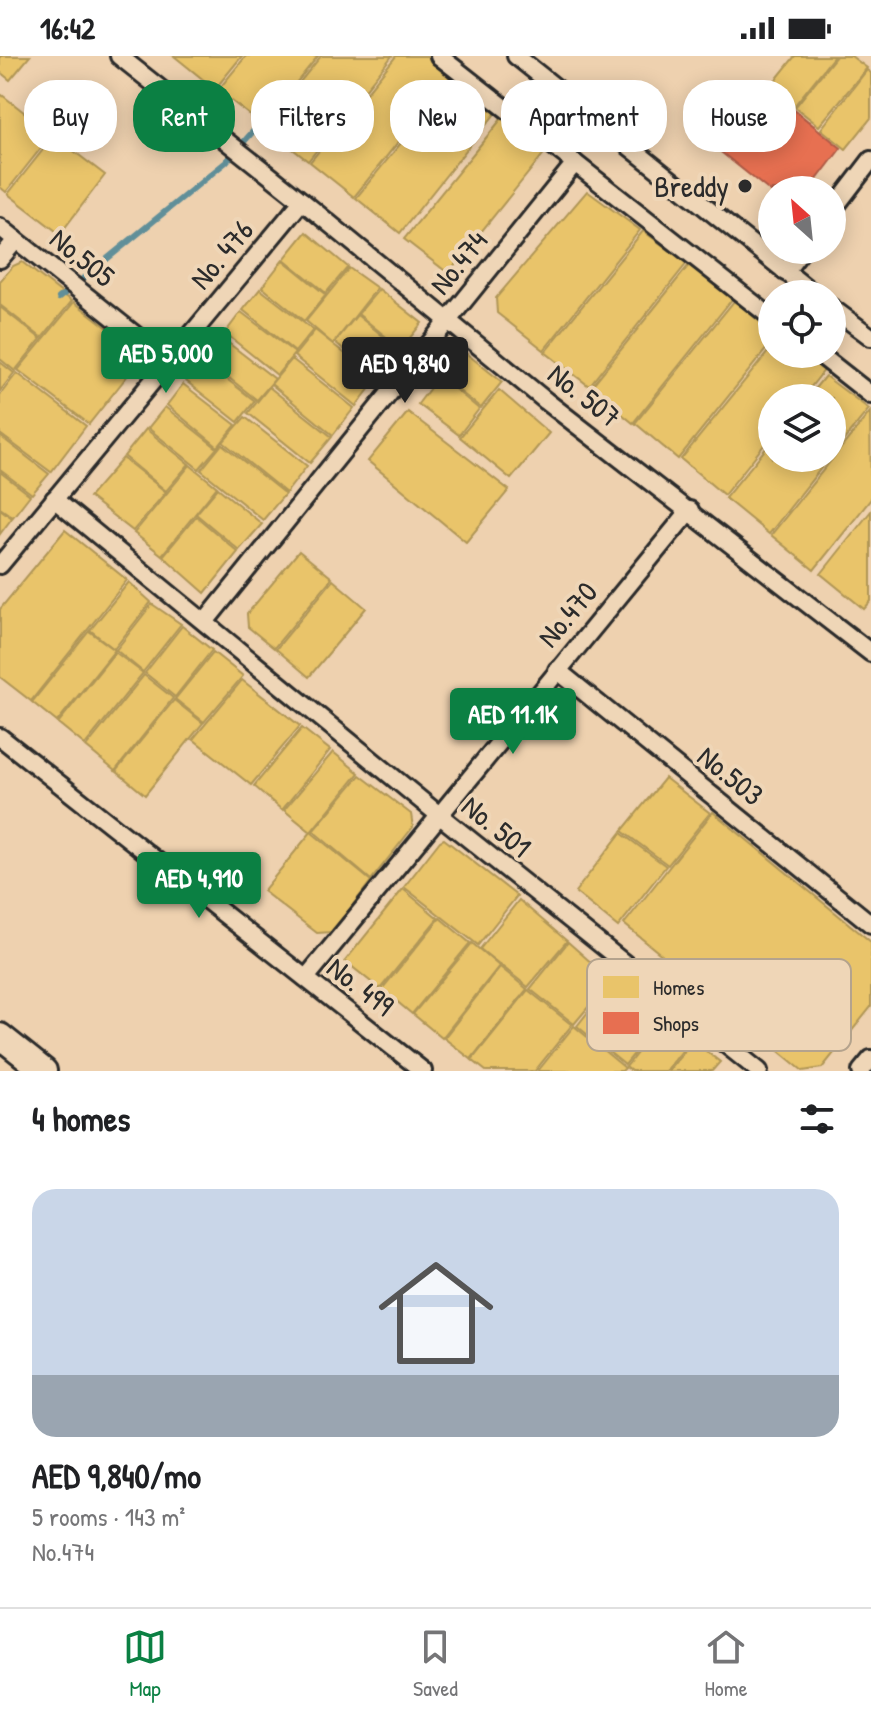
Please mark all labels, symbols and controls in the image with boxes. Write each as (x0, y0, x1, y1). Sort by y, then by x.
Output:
text: 16:42 (40, 8, 95, 48)
chip: Buy (24, 80, 117, 152)
chip: Rent (133, 80, 235, 152)
chip: Filters (251, 80, 374, 152)
chip: New (390, 80, 485, 152)
chip: Apartment (501, 80, 667, 152)
chip: House (683, 80, 796, 152)
place label: Breddy (654, 166, 729, 206)
north arrow (758, 176, 846, 264)
map controls (758, 176, 846, 472)
marker: Breddy (736, 177, 754, 195)
street label: No. 476 (180, 211, 262, 297)
street label: No,505 (42, 219, 124, 296)
street label: No.474 (420, 222, 496, 302)
button: locate (758, 280, 846, 368)
pin: AED 5,000 (74, 327, 258, 395)
text: AED 5,000 (119, 335, 213, 370)
pin: AED 9,840 (313, 337, 497, 405)
text: AED 9,840 (360, 345, 450, 380)
street label: No. 507 (540, 354, 630, 436)
button: layers (758, 384, 846, 472)
street label: No.470 (528, 573, 606, 655)
pin: AED 11.1K (421, 688, 605, 756)
text: AED 11.1K (468, 696, 558, 731)
street label: No.503 (690, 736, 772, 814)
street label: No. 501 (454, 786, 540, 866)
pin: AED 4,910 (107, 852, 291, 920)
text: AED 4,910 (155, 860, 243, 895)
street label: No. 499 (319, 947, 403, 1025)
legend (587, 959, 851, 1051)
text: Homes (653, 972, 704, 1002)
text: Shops (653, 1008, 699, 1038)
text: 4 homes (32, 1096, 130, 1142)
icon: filters (795, 1097, 839, 1141)
icon: home (364, 1241, 508, 1385)
text: AED 9,840/mo (32, 1453, 201, 1499)
text: 5 rooms · 143 m² (32, 1499, 185, 1534)
text: No.474 (32, 1534, 94, 1569)
tab: Map (123, 1625, 167, 1703)
tab: Saved (413, 1625, 458, 1703)
tab: Home (704, 1625, 748, 1703)

